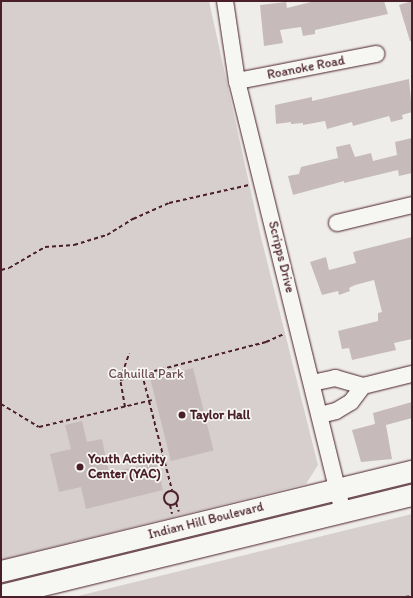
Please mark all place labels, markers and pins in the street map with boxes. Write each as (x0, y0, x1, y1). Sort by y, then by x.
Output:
place label: Taylor Hall (190, 407, 250, 423)
marker: Taylor Hall (177, 410, 187, 420)
place label: Youth Activity Center (YAC) (88, 452, 166, 483)
marker: Youth Activity Center (YAC) (75, 462, 85, 472)

